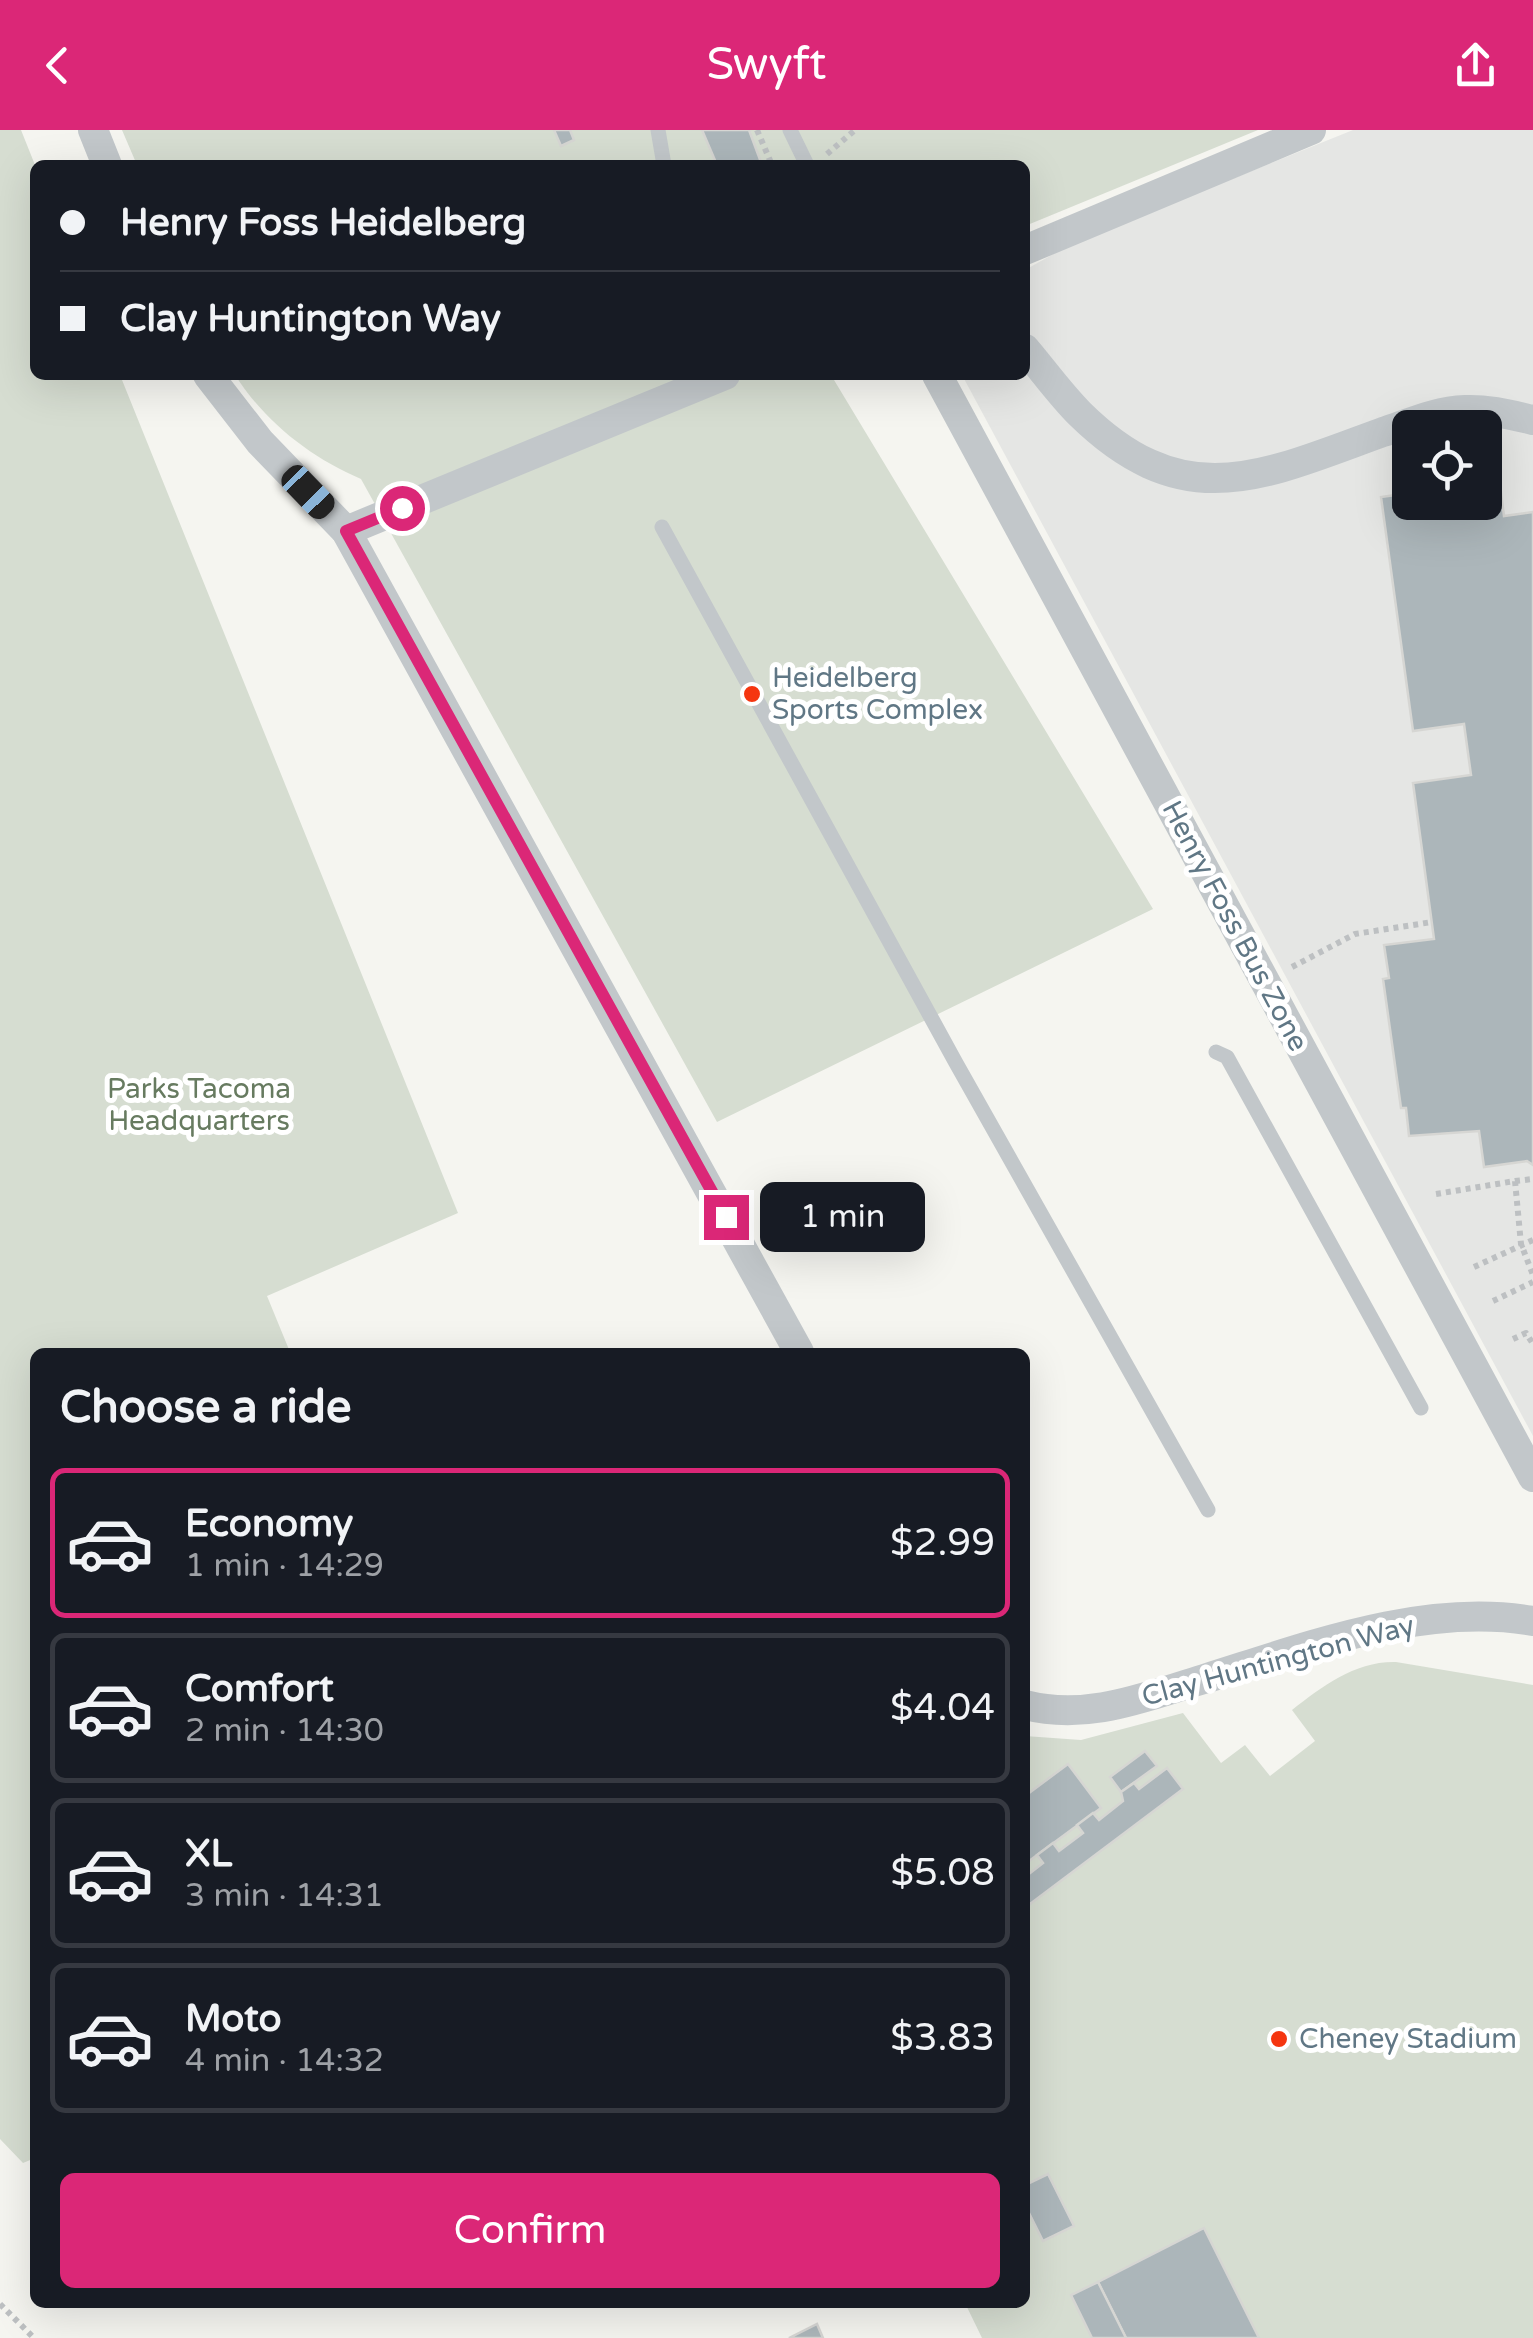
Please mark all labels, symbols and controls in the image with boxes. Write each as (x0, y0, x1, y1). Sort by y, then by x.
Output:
icon: back (30, 38, 85, 93)
text: Swyft (706, 38, 827, 92)
icon: share (1448, 38, 1503, 93)
text: Henry Foss Heidelberg (120, 200, 526, 246)
text: Clay Huntington Way (120, 296, 501, 342)
map controls (1392, 410, 1502, 520)
button: locate (1392, 410, 1502, 520)
car (276, 460, 340, 524)
route start (380, 486, 425, 531)
place label: Heidelberg Sports Complex (772, 661, 983, 727)
marker: Heidelberg Sports Complex (741, 683, 763, 705)
street label: Henry Foss Bus Zone (1155, 795, 1315, 1057)
park label: Parks Tacoma Headquarters (107, 1072, 291, 1138)
callout: 1 min (761, 1182, 926, 1252)
route end (704, 1195, 749, 1240)
text: 1 min (800, 1198, 885, 1236)
text: Choose a ride (60, 1381, 351, 1435)
icon: car (65, 1498, 155, 1588)
text: Economy (185, 1501, 353, 1547)
text: $2.99 (890, 1520, 995, 1566)
text: 1 min · 14:29 (185, 1547, 384, 1585)
street label: Clay Huntington Way (1138, 1608, 1418, 1714)
icon: car (65, 1663, 155, 1753)
text: Comfort (185, 1666, 334, 1712)
text: $4.04 (890, 1685, 995, 1731)
text: 2 min · 14:30 (185, 1712, 384, 1750)
icon: car (65, 1828, 155, 1918)
text: XL (185, 1831, 232, 1877)
text: $5.08 (890, 1850, 995, 1896)
text: 3 min · 14:31 (185, 1877, 384, 1915)
icon: car (65, 1993, 155, 2083)
text: Moto (185, 1996, 281, 2042)
text: $3.83 (890, 2015, 995, 2061)
place label: Cheney Stadium (1299, 2022, 1517, 2056)
marker: Cheney Stadium (1268, 2028, 1290, 2050)
text: 4 min · 14:32 (185, 2042, 384, 2080)
button: Confirm (60, 2173, 1000, 2288)

